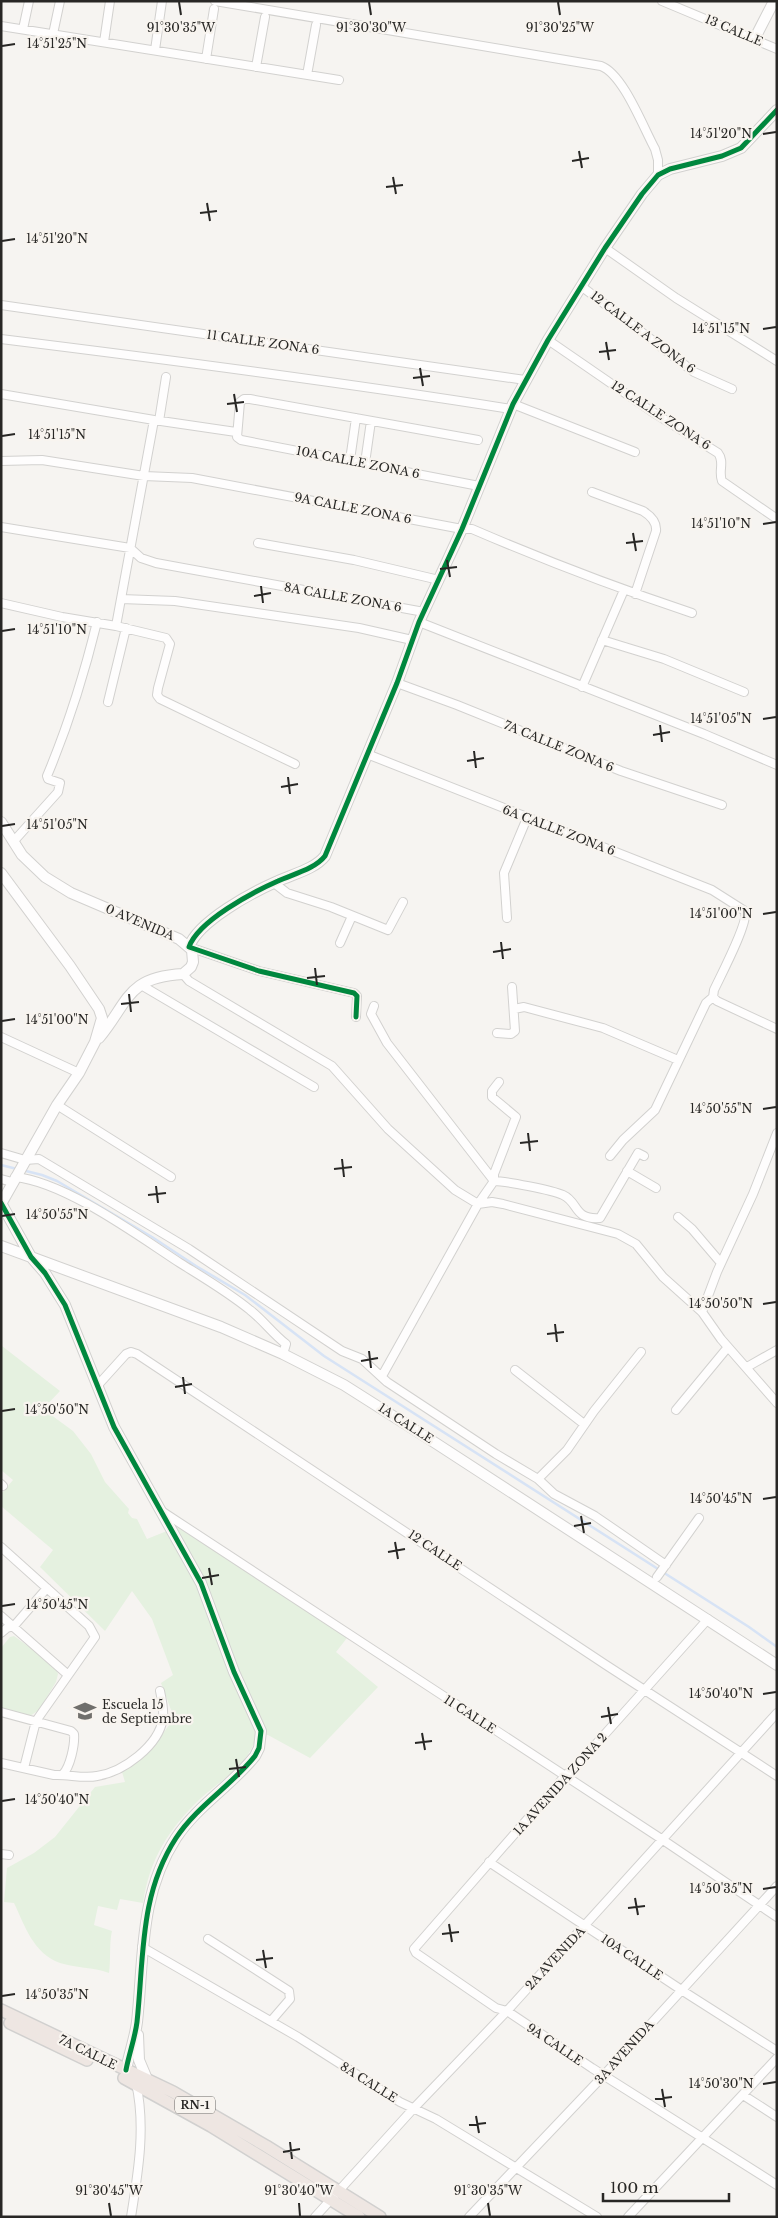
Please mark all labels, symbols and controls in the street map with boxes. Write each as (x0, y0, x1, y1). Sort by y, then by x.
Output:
street label: 13 CALLE (703, 11, 765, 49)
text: 91°30'35"W (147, 20, 216, 35)
text: 91°30'30"W (336, 20, 407, 35)
text: 91°30'25"W (526, 20, 595, 35)
text: 14°51'25"N (27, 36, 87, 51)
text: 14°51'20"N (690, 126, 752, 141)
text: 14°51'20"N (26, 231, 88, 246)
street label: 12 CALLE A ZONA 6 (588, 288, 699, 377)
text: 14°51'15"N (692, 321, 750, 336)
street label: 11 CALLE ZONA 6 (206, 327, 321, 357)
street label: 12 CALLE ZONA 6 (608, 377, 714, 453)
text: 14°51'15"N (28, 427, 86, 442)
street label: 10A CALLE ZONA 6 (295, 443, 421, 481)
street label: 9A CALLE ZONA 6 (293, 489, 413, 527)
text: 14°51'10"N (691, 516, 751, 531)
street label: 8A CALLE ZONA 6 (283, 579, 403, 615)
text: 14°51'10"N (27, 622, 87, 637)
text: 14°51'05"N (690, 711, 752, 726)
street label: 7A CALLE ZONA 6 (502, 717, 616, 775)
street label: 6A CALLE ZONA 6 (501, 802, 618, 859)
text: 14°51'05"N (26, 817, 88, 832)
street label: 0 AVENIDA (103, 901, 177, 944)
text: 14°51'00"N (689, 906, 753, 921)
text: 14°51'00"N (25, 1012, 89, 1027)
text: 14°50'55"N (690, 1101, 752, 1116)
text: 14°50'55"N (26, 1207, 88, 1222)
text: 14°50'50"N (689, 1296, 753, 1311)
street label: 1A CALLE (376, 1400, 437, 1446)
text: 14°50'50"N (25, 1402, 89, 1417)
text: 14°50'45"N (690, 1491, 753, 1506)
street label: 12 CALLE (405, 1527, 465, 1573)
text: 14°50'45"N (26, 1597, 89, 1612)
text: 14°50'40"N (689, 1686, 753, 1701)
street label: 11 CALLE (441, 1692, 499, 1737)
place label: Escuela 15 de Septiembre (102, 1697, 192, 1726)
school or university icon: Escuela 15 de Septiembre (72, 1698, 98, 1724)
street label: 1A AVENIDA ZONA 2 (510, 1730, 610, 1838)
text: 14°50'40"N (25, 1792, 89, 1807)
text: 14°50'35"N (689, 1881, 753, 1896)
street label: 2A AVENIDA (522, 1923, 589, 1993)
street label: 10A CALLE (598, 1931, 666, 1983)
text: 14°50'35"N (25, 1987, 89, 2002)
street label: 3A AVENIDA (591, 2016, 657, 2087)
street label: 9A CALLE (524, 2020, 586, 2068)
street label: 7A CALLE (56, 2031, 120, 2073)
street label: 8A CALLE (338, 2059, 401, 2106)
text: 14°50'30"N (688, 2076, 754, 2091)
road number: RN-1 (175, 2096, 215, 2114)
scale bar (603, 2170, 729, 2202)
text: 100 m (610, 2178, 659, 2197)
text: 91°30'45"W (75, 2183, 144, 2198)
text: 91°30'40"W (264, 2183, 335, 2198)
text: 91°30'35"W (454, 2183, 523, 2198)

